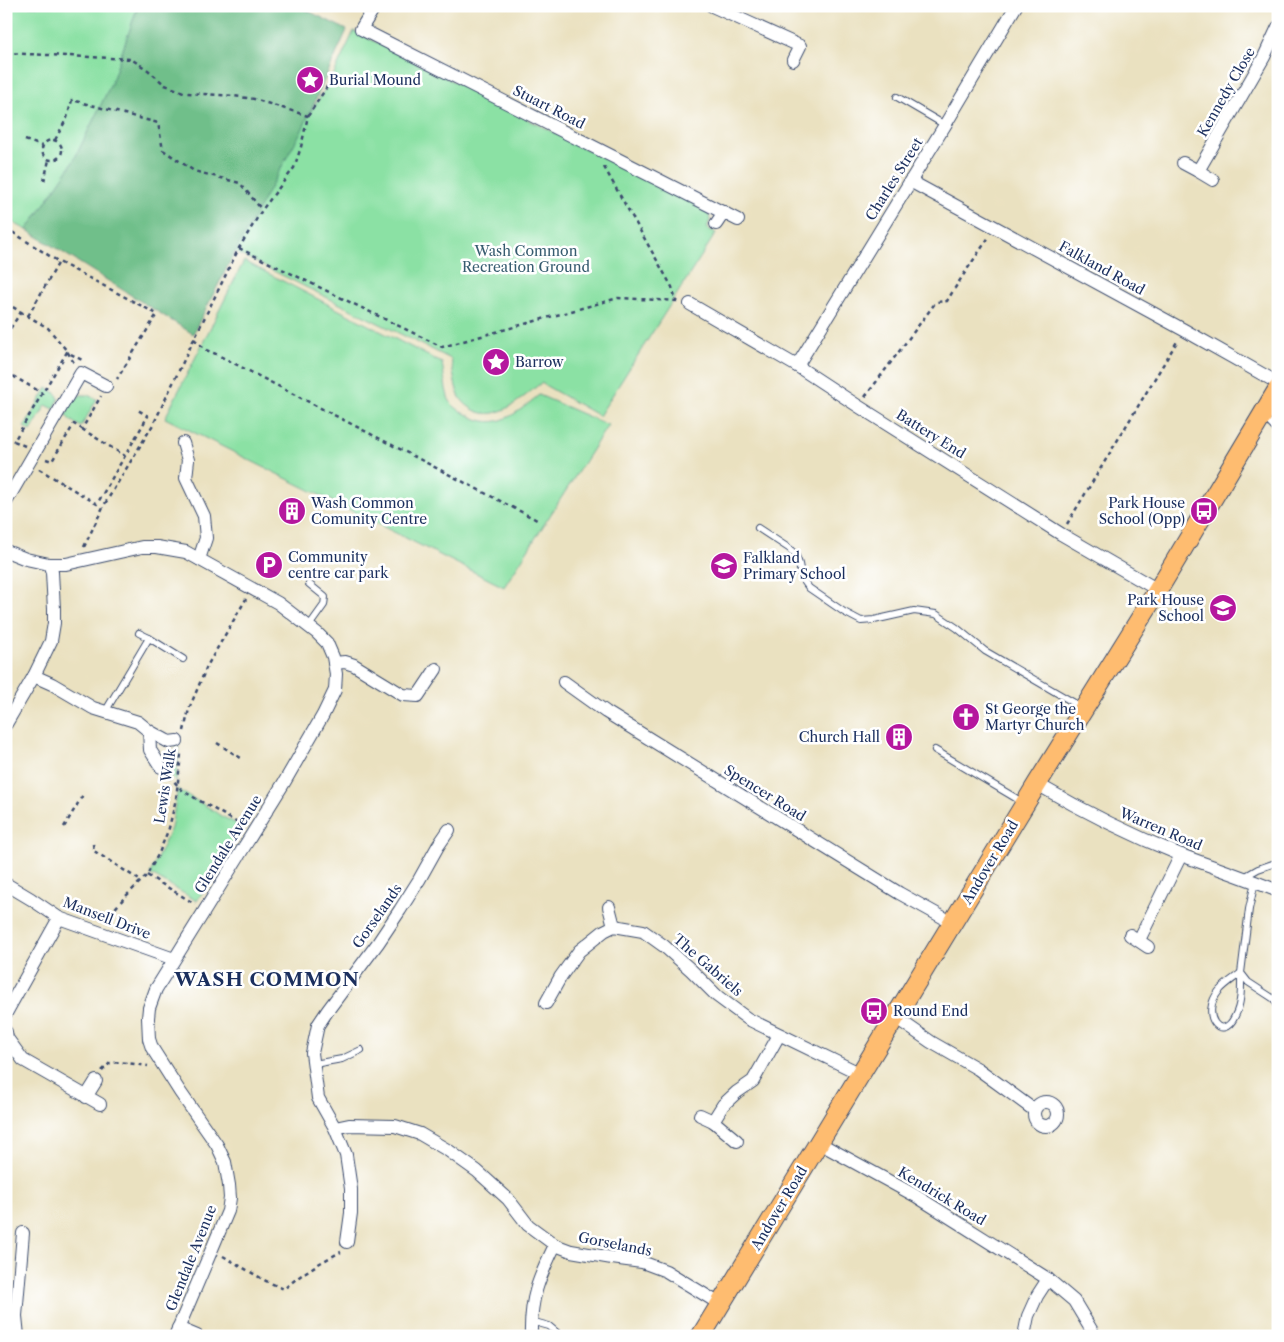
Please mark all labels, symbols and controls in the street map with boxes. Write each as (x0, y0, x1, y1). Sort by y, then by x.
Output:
street label: Kennedy Close (1193, 44, 1259, 140)
place icon: Burial Mound (295, 65, 325, 95)
place label: Burial Mound (329, 71, 422, 89)
street label: Stuart Road (510, 81, 588, 133)
street label: Charles Street (861, 134, 927, 224)
street label: Falkland Road (1056, 237, 1149, 299)
park label: Wash Common Recreation Ground (462, 242, 591, 276)
place icon: Barrow (481, 347, 511, 377)
place label: Barrow (515, 353, 564, 371)
street label: Battery End (893, 405, 970, 463)
place label: Wash Common Comunity Centre (310, 494, 427, 528)
place label: Park House School (Opp) (1099, 494, 1185, 528)
building icon: Wash Common Comunity Centre (277, 496, 307, 526)
bus stop icon: Park House School (Opp) (1189, 496, 1219, 526)
place label: Community centre car park (288, 548, 389, 582)
place label: Falkland Primary School (743, 549, 846, 583)
parking icon: Community centre car park (254, 550, 284, 580)
school or university icon: Falkland Primary School (709, 551, 739, 581)
place label: Park House School (1127, 591, 1204, 625)
school or university icon: Park House School (1208, 593, 1238, 623)
place label: St George the Martyr Church (985, 700, 1085, 734)
church icon: St George the Martyr Church (951, 702, 981, 732)
building icon: Church Hall (884, 722, 914, 752)
place label: Church Hall (799, 728, 880, 746)
street label: Lewis Walk (150, 746, 180, 825)
street label: Spencer Road (721, 761, 809, 825)
street label: Glendale Avenue (190, 791, 266, 897)
street label: Warren Road (1116, 803, 1205, 855)
street label: Andover Road (957, 816, 1022, 908)
street label: Gorselands (348, 880, 406, 952)
street label: Mansell Drive (61, 893, 154, 943)
street label: The Gabriels (670, 930, 746, 1000)
district label: WASH COMMON (173, 968, 360, 991)
bus stop icon: Round End (859, 996, 889, 1026)
place label: Round End (893, 1002, 969, 1020)
street label: Andover Road (746, 1162, 811, 1254)
street label: Kendrick Road (895, 1163, 990, 1230)
street label: Glendale Avenue (162, 1202, 221, 1314)
street label: Gorselands (577, 1228, 653, 1260)

